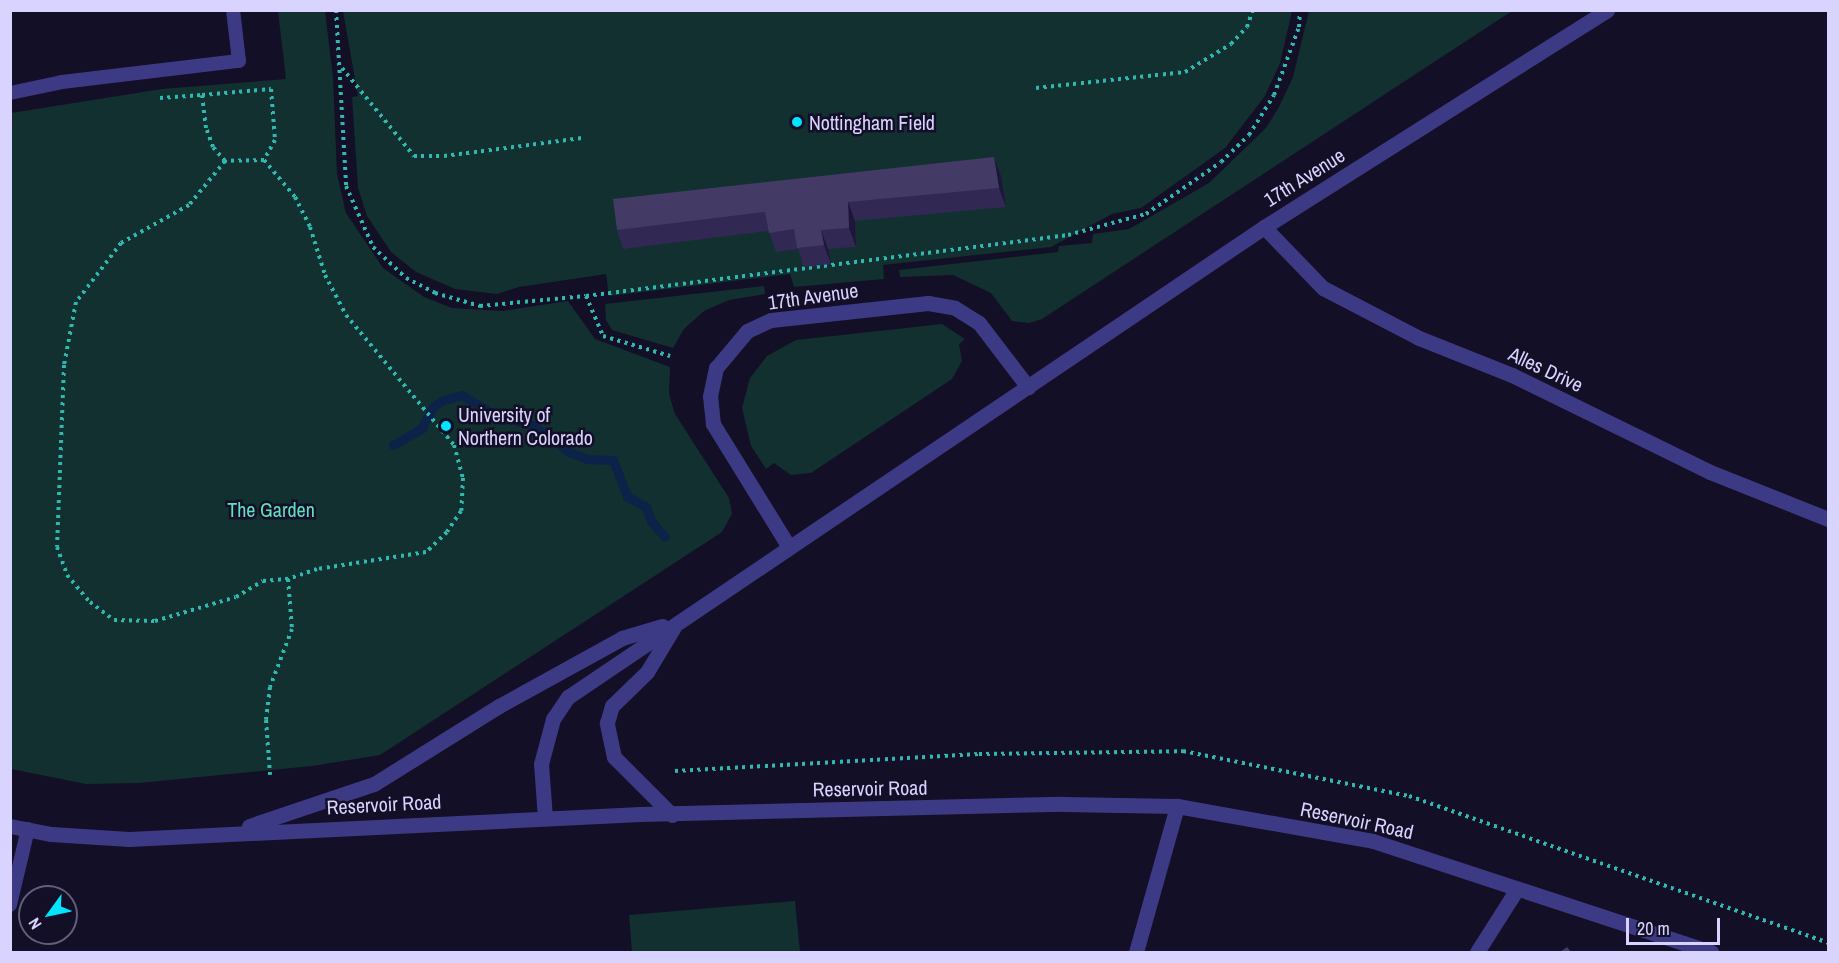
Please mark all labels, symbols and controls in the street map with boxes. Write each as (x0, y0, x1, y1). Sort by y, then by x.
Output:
place label: Nottingham Field (809, 110, 935, 134)
marker: Nottingham Field (790, 115, 804, 129)
street label: 17th Avenue (1259, 142, 1349, 212)
street label: 17th Avenue (766, 278, 860, 314)
street label: Alles Drive (1505, 341, 1587, 397)
place label: University of Northern Colorado (458, 402, 593, 449)
marker: University of Northern Colorado (439, 419, 453, 433)
park label: The Garden (227, 497, 315, 521)
street label: Reservoir Road (812, 775, 928, 801)
street label: Reservoir Road (326, 789, 442, 819)
street label: Reservoir Road (1298, 796, 1416, 844)
north arrow (18, 885, 78, 945)
scale bar (1629, 906, 1724, 944)
text: N (23, 914, 46, 934)
text: 20 m (1637, 916, 1670, 941)

